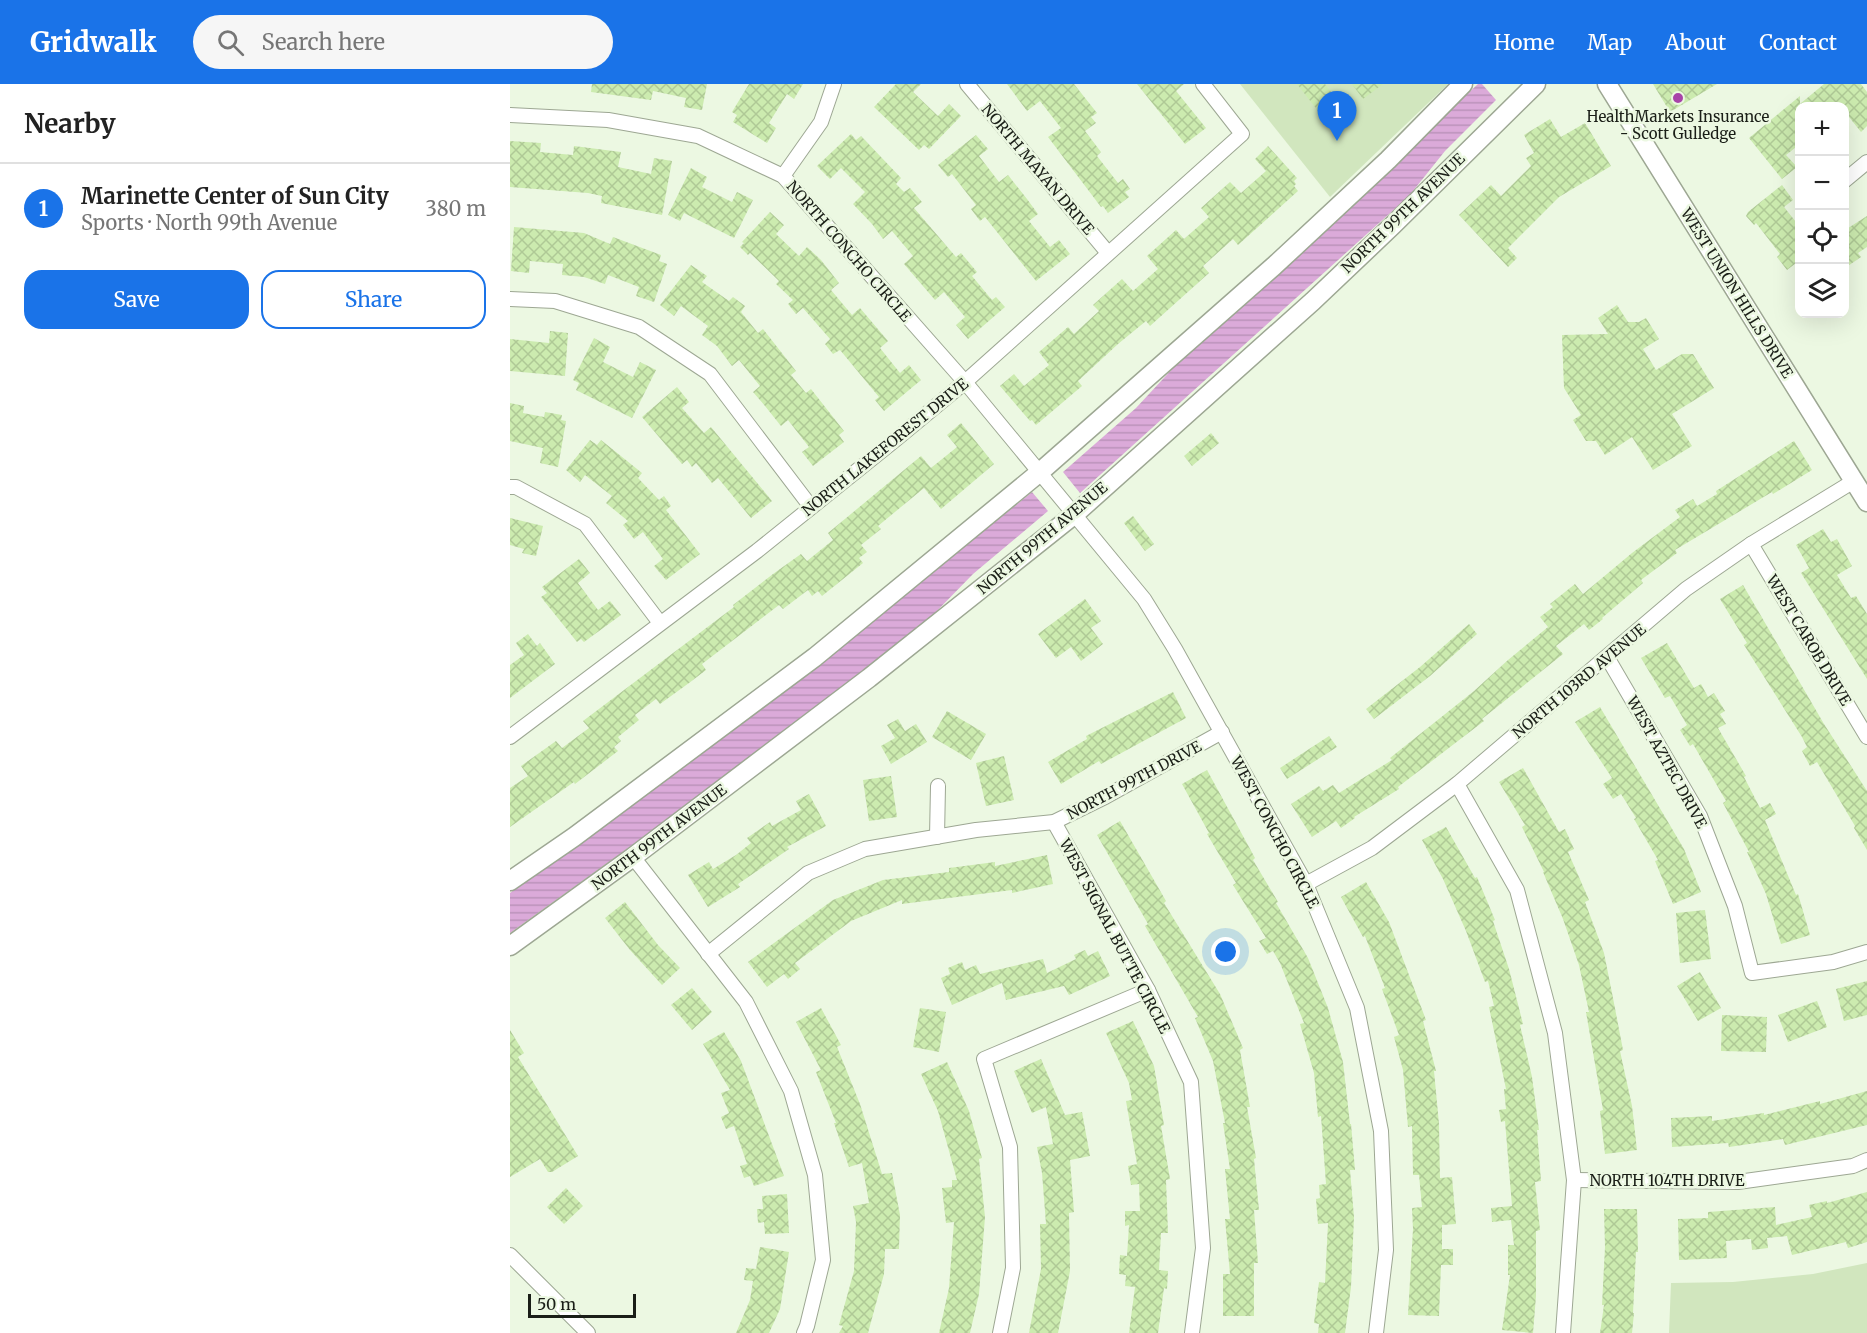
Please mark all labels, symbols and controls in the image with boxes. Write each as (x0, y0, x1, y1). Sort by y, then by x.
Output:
search box (193, 15, 613, 69)
text: Gridwalk (30, 24, 157, 60)
icon: search (214, 26, 247, 59)
text: Search here (262, 28, 385, 56)
text: Home (1494, 29, 1554, 56)
text: Map (1587, 29, 1632, 56)
text: About (1665, 29, 1726, 56)
text: Contact (1759, 29, 1837, 56)
marker: HealthMarkets Insurance - Scott Gulledge (1671, 91, 1685, 105)
pin: 1 (1318, 92, 1356, 141)
street label: NORTH MAYAN DRIVE (978, 100, 1099, 239)
map controls (1795, 102, 1849, 318)
button: + (1795, 102, 1849, 156)
text: Nearby (24, 107, 116, 140)
place label: HealthMarkets Insurance - Scott Gulledge (1587, 107, 1770, 143)
street label: NORTH 99TH AVENUE (1337, 149, 1469, 277)
button: − (1795, 156, 1849, 210)
street label: NORTH CONCHO CIRCLE (783, 177, 916, 326)
text: Marinette Center of Sun City (81, 182, 389, 210)
text: 1 (39, 196, 48, 221)
text: 380 m (425, 196, 486, 221)
street label: WEST UNION HILLS DRIVE (1676, 204, 1797, 382)
text: Sports · North 99th Avenue (81, 210, 337, 235)
button: locate (1795, 210, 1849, 264)
button: layers (1795, 264, 1849, 318)
button: Save (24, 270, 249, 329)
button: Share (261, 270, 486, 329)
street label: NORTH LAKEFOREST DRIVE (798, 374, 972, 520)
street label: NORTH 99TH AVENUE (973, 478, 1111, 598)
street label: WEST CAROB DRIVE (1762, 570, 1856, 709)
street label: NORTH 103RD AVENUE (1508, 619, 1650, 742)
street label: WEST AZTEC DRIVE (1622, 692, 1711, 832)
street label: NORTH 99TH DRIVE (1063, 736, 1205, 824)
street label: WEST CONCHO CIRCLE (1226, 752, 1323, 912)
street label: NORTH 99TH AVENUE (588, 780, 731, 894)
street label: WEST SIGNAL BUTTE CIRCLE (1055, 835, 1175, 1037)
your location (1211, 937, 1240, 966)
street label: NORTH 104TH DRIVE (1589, 1171, 1745, 1190)
scale bar (528, 1291, 636, 1318)
text: 50 m (537, 1294, 576, 1314)

